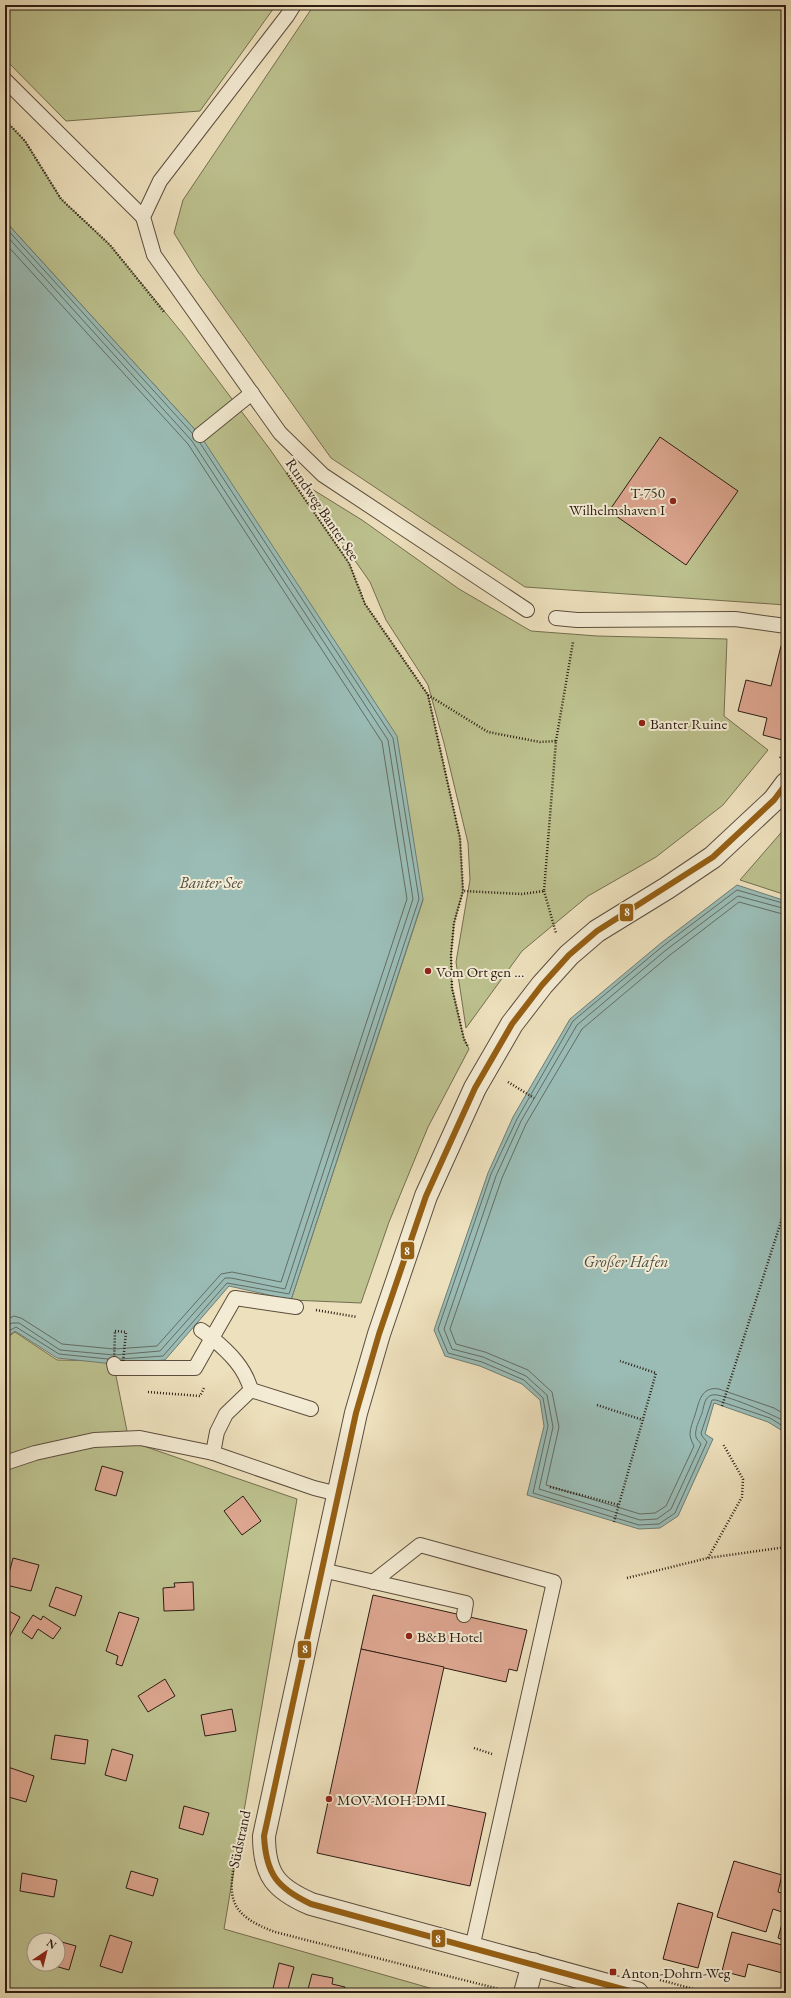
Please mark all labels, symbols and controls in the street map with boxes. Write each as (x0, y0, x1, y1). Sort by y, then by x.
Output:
street label: Rundweg Banter See (282, 454, 364, 564)
place label: T-750 Wilhelmshaven I (569, 483, 665, 519)
marker: T-750 Wilhelmshaven I (668, 496, 678, 506)
place label: Banter Ruine (650, 714, 727, 733)
marker: Banter Ruine (637, 718, 647, 728)
water label: Banter See (179, 872, 243, 893)
line badge: 8 (619, 903, 634, 922)
text: 8 (624, 905, 630, 919)
place label: Vom Ort gen ... (436, 962, 525, 981)
marker: Vom Ort gen ... (423, 966, 433, 976)
line badge: 8 (400, 1241, 415, 1260)
text: 8 (404, 1244, 410, 1258)
water label: Großer Hafen (583, 1251, 669, 1272)
place label: B&B Hotel (417, 1627, 483, 1646)
marker: B&B Hotel (404, 1631, 414, 1641)
line badge: 8 (297, 1640, 312, 1659)
text: 8 (302, 1642, 308, 1656)
place label: MOV-MOH-DMI (337, 1790, 446, 1809)
marker: MOV-MOH-DMI (324, 1794, 334, 1804)
street label: Südstrand (224, 1808, 254, 1870)
line badge: 8 (431, 1929, 446, 1948)
north arrow (26, 1932, 66, 1972)
text: 8 (435, 1932, 441, 1946)
text: N (44, 1936, 59, 1952)
place label: Anton-Dohrn-Weg (620, 1963, 731, 1982)
marker: Anton-Dohrn-Weg (608, 1967, 618, 1977)

